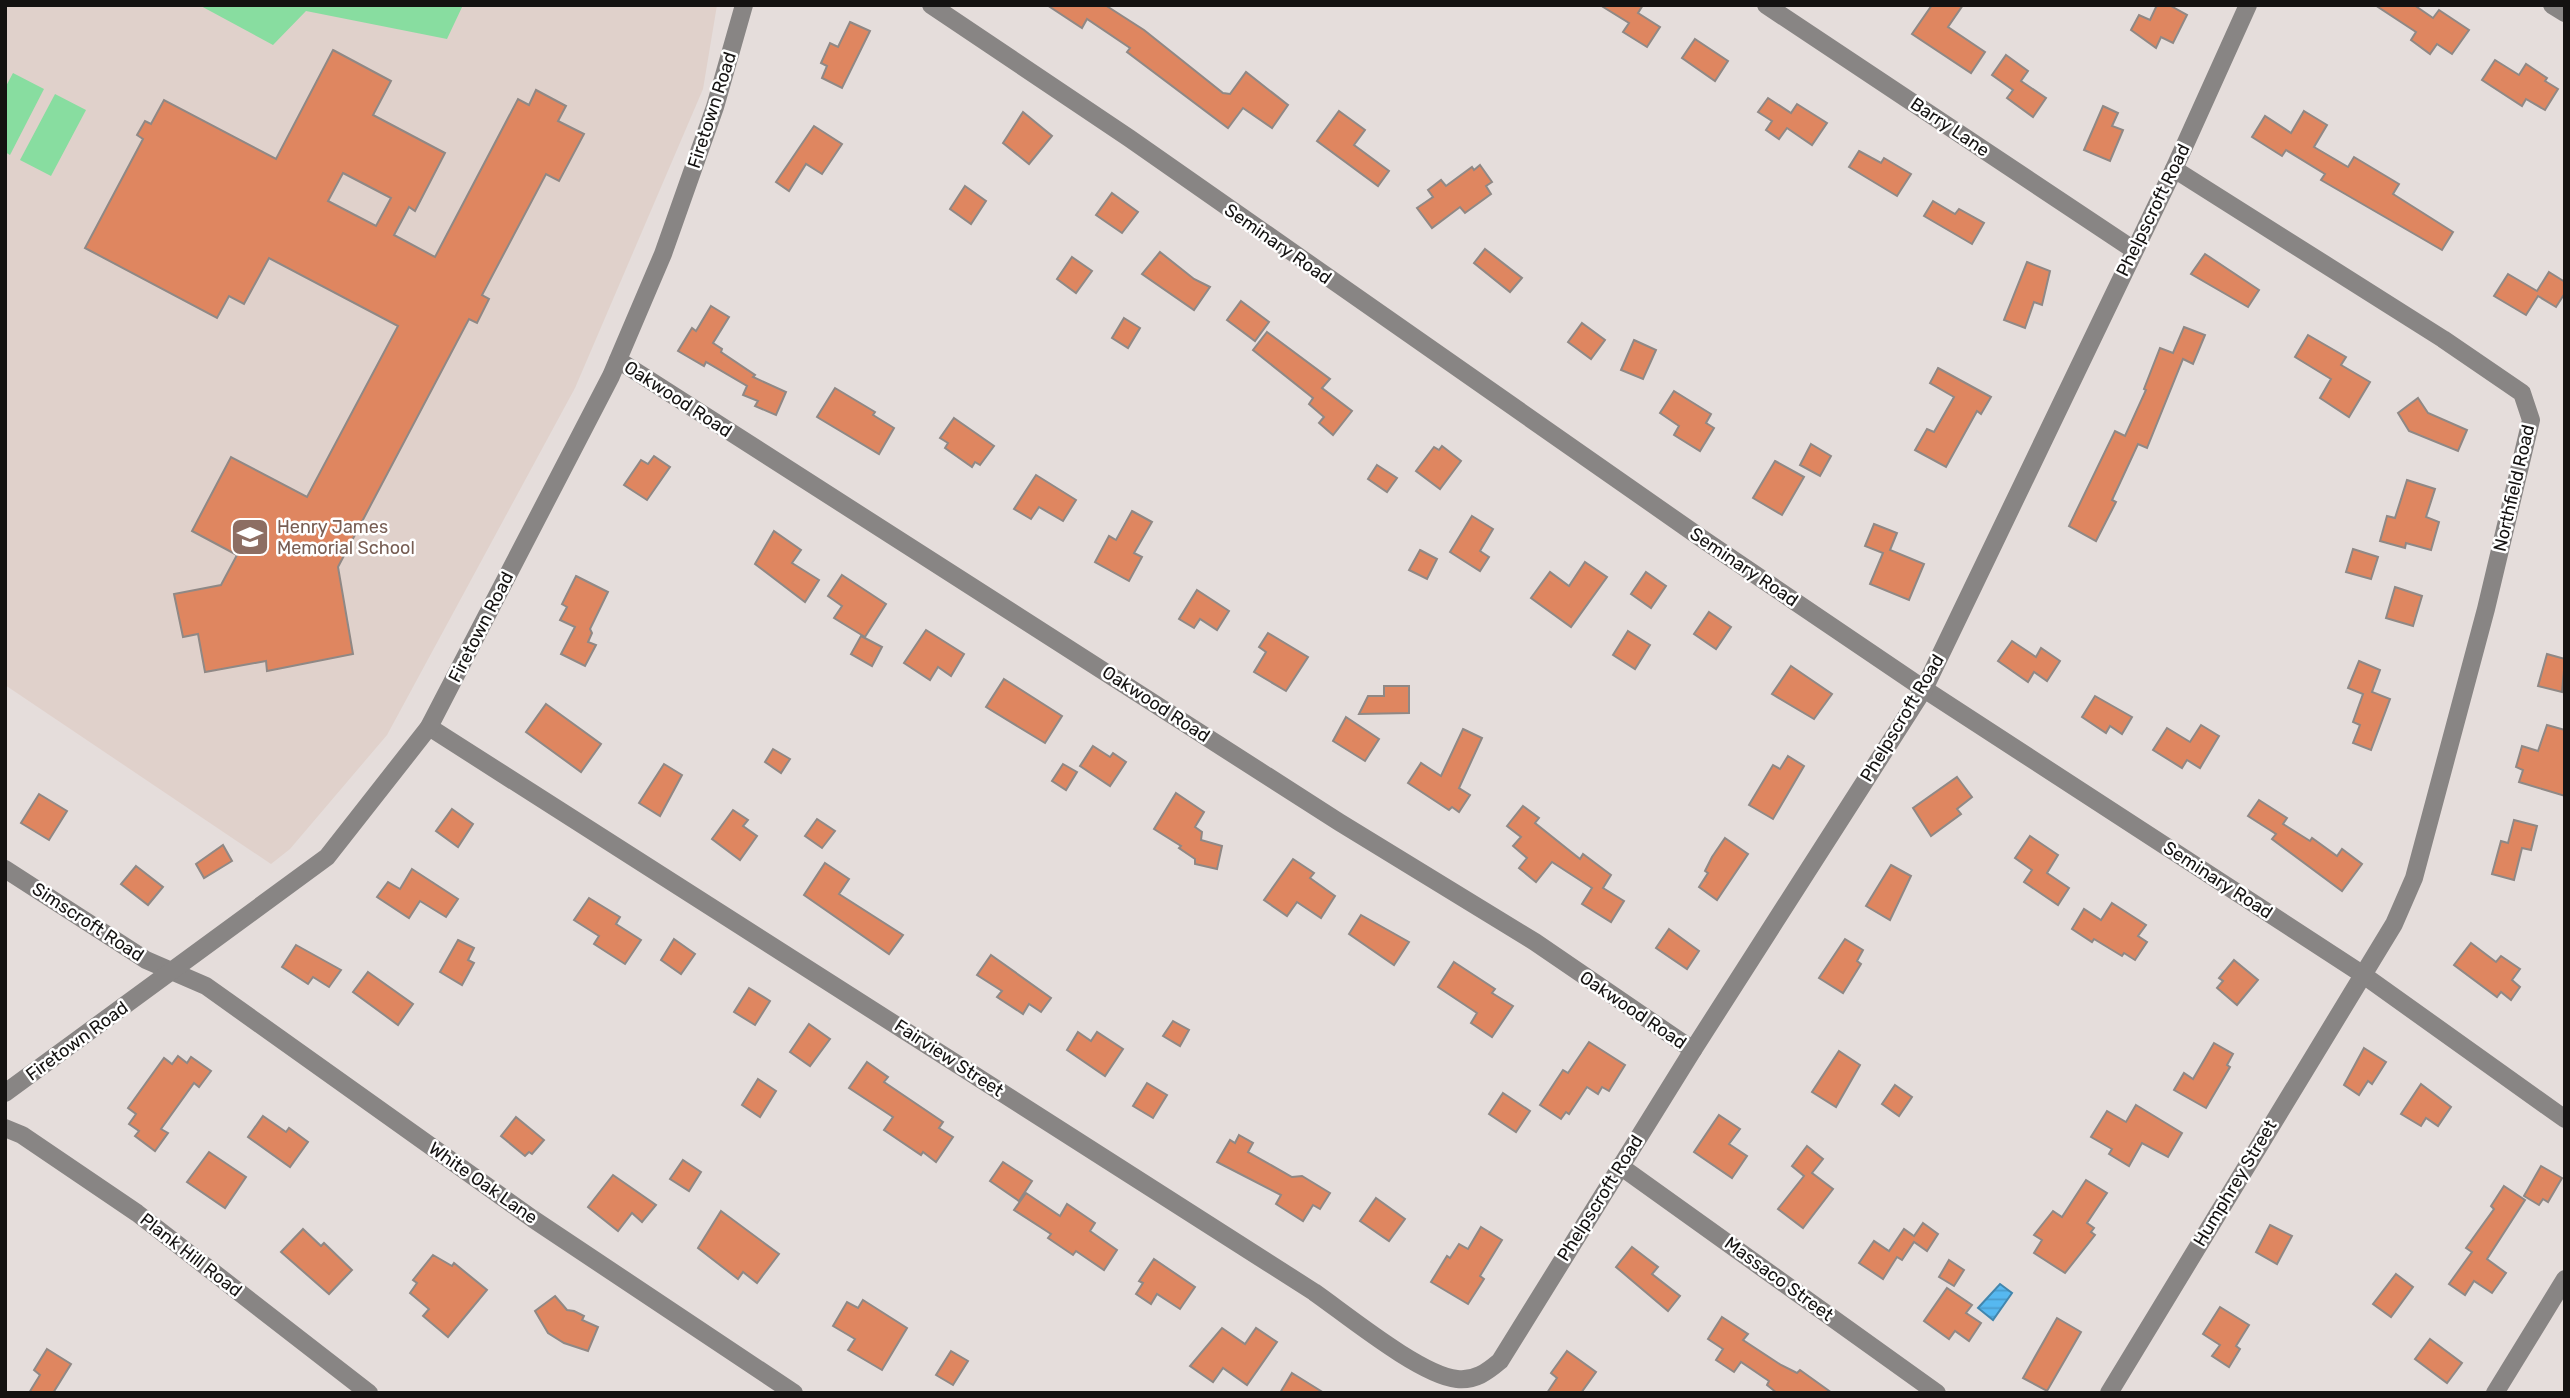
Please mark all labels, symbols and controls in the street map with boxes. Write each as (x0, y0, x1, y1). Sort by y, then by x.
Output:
street label: Firetown Road (683, 49, 741, 171)
street label: Barry Lane (1906, 93, 1994, 161)
street label: Phelpscroft Road (2111, 140, 2195, 280)
street label: Seminary Road (1220, 199, 1336, 289)
street label: Oakwood Road (620, 356, 736, 442)
street label: Northfield Road (2489, 422, 2539, 554)
school or university icon: Henry James Memorial School (229, 516, 271, 558)
place label: Henry James Memorial School (277, 516, 415, 559)
street label: Seminary Road (1686, 523, 1802, 611)
street label: Firetown Road (444, 568, 518, 686)
street label: Phelpscroft Road (1855, 650, 1949, 786)
street label: Oakwood Road (1098, 661, 1214, 747)
street label: Seminary Road (2159, 837, 2277, 923)
street label: Simscroft Road (28, 878, 148, 966)
street label: Oakwood Road (1575, 966, 1691, 1054)
street label: Firetown Road (22, 997, 132, 1085)
street label: Fairview Street (890, 1015, 1008, 1101)
street label: Humphrey Street (2189, 1116, 2281, 1250)
street label: Phelpscroft Road (1552, 1131, 1648, 1265)
street label: White Oak Lane (424, 1137, 542, 1229)
street label: Plank Hill Road (136, 1208, 246, 1302)
street label: Massaco Street (1720, 1232, 1838, 1326)

